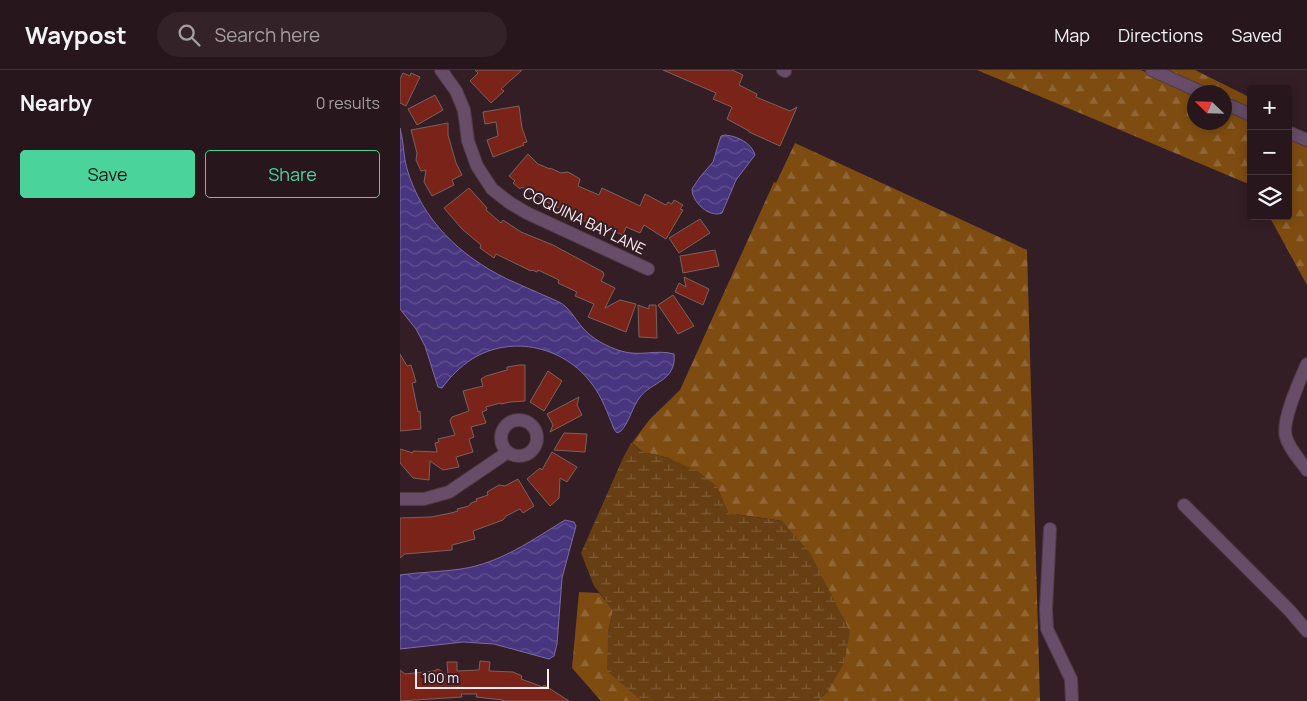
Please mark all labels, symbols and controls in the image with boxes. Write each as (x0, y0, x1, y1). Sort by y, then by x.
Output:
search box (157, 12, 507, 57)
text: Waypost (25, 18, 127, 51)
icon: search (175, 21, 203, 49)
text: Search here (215, 22, 320, 48)
text: Map (1054, 23, 1090, 47)
text: Directions (1118, 23, 1203, 47)
text: Saved (1231, 23, 1282, 47)
north arrow (1187, 85, 1232, 130)
map controls (1247, 85, 1292, 220)
button: + (1247, 85, 1292, 130)
text: Nearby (20, 89, 92, 117)
text: 0 results (316, 92, 380, 114)
button: − (1247, 130, 1292, 175)
button: Save (20, 150, 195, 198)
button: Share (205, 150, 380, 198)
button: layers (1247, 175, 1292, 220)
street label: COQUINA BAY LANE (520, 182, 649, 259)
scale bar (415, 666, 549, 689)
text: 100 m (422, 668, 459, 687)

